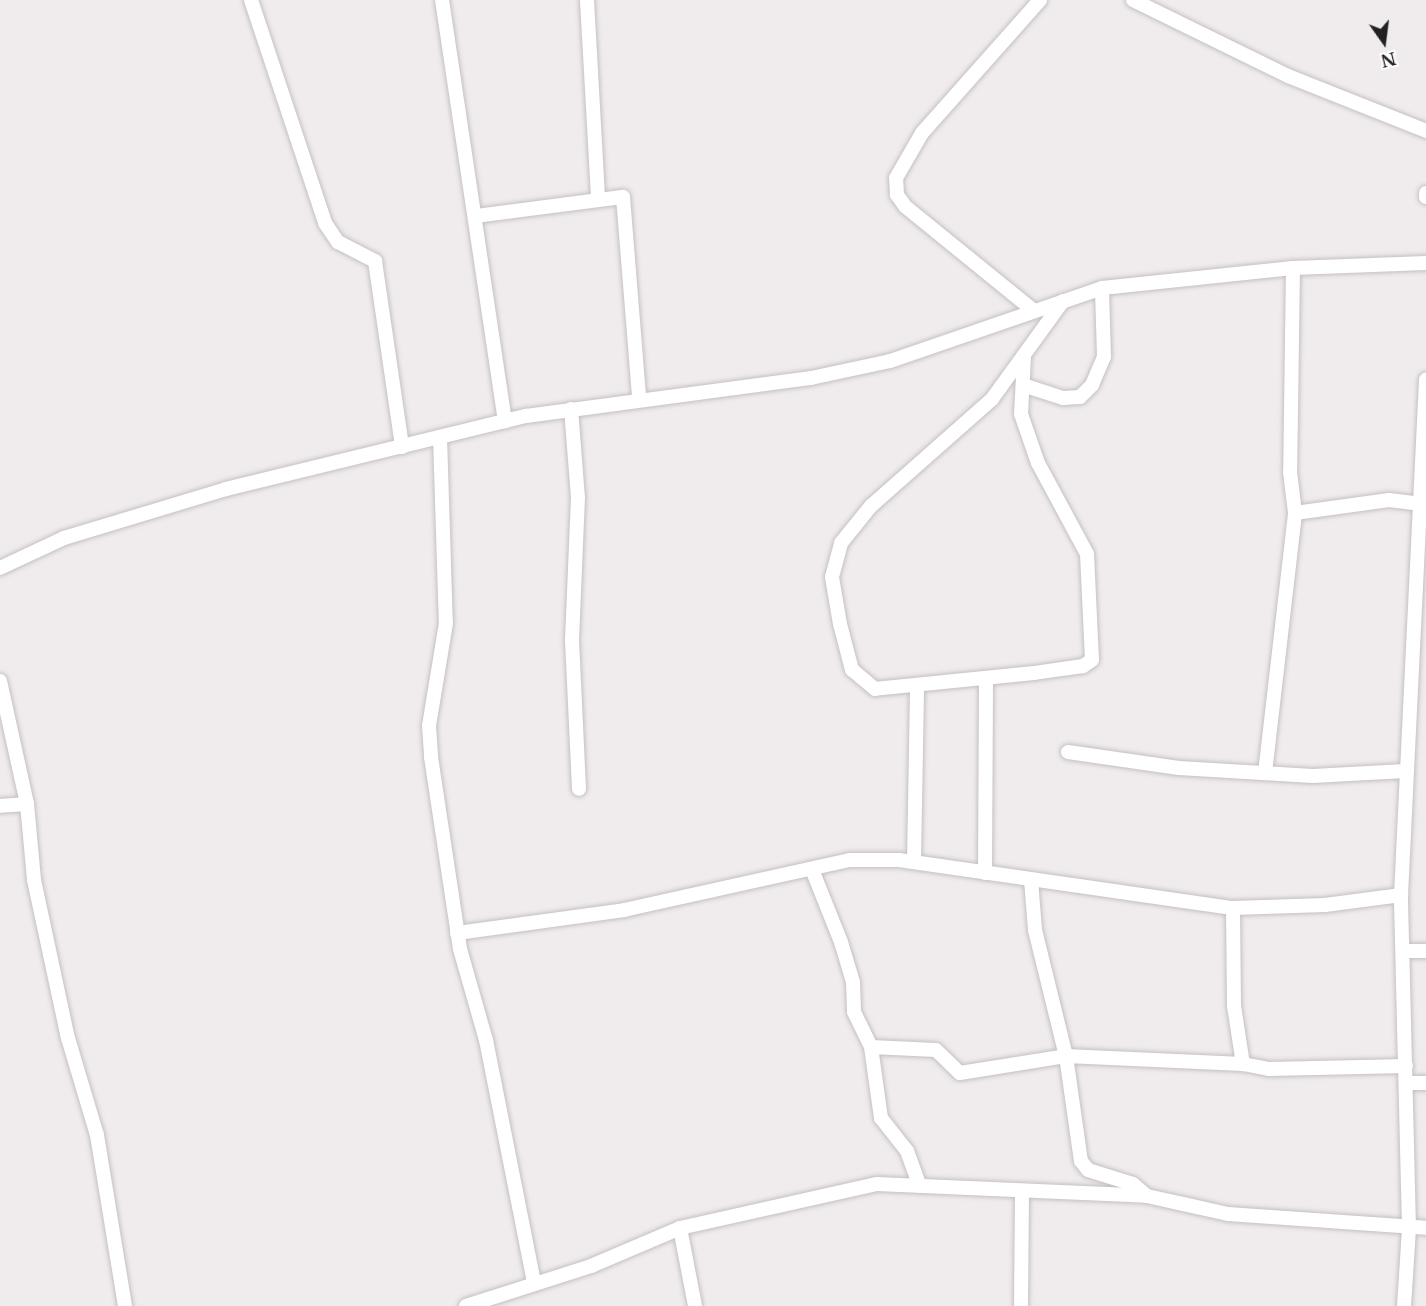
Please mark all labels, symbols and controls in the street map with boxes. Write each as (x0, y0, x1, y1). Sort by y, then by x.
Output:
north arrow (1354, 12, 1414, 72)
text: N (1379, 48, 1398, 71)

